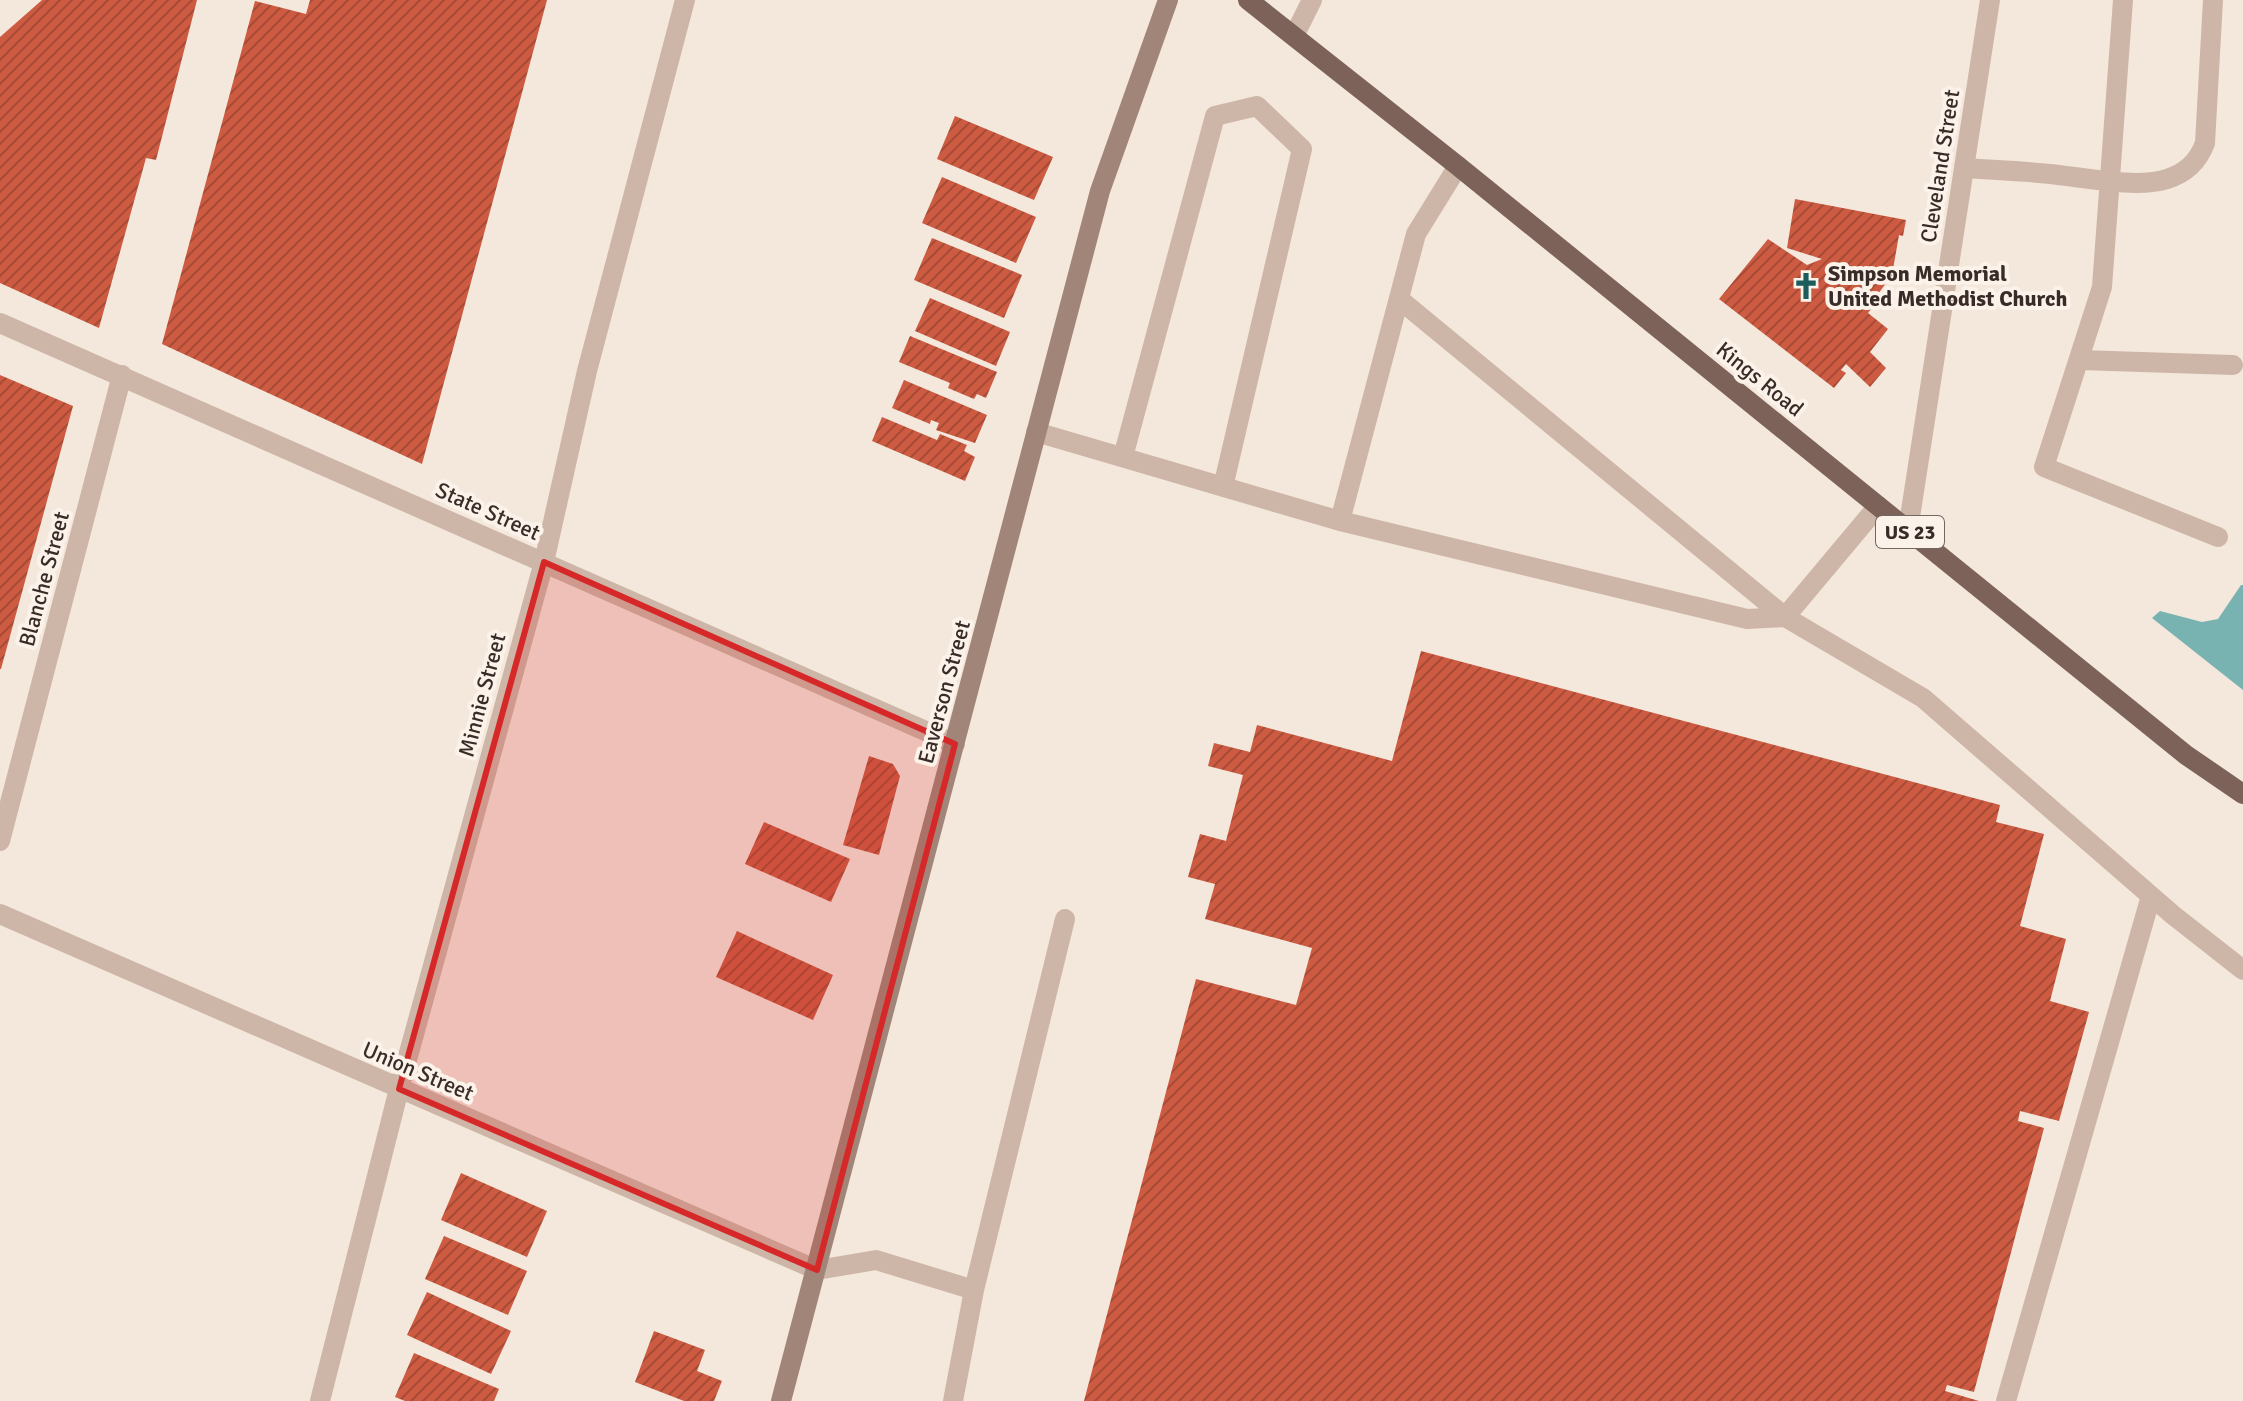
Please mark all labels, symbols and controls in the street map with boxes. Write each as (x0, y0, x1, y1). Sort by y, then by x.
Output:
street label: Cleveland Street (1915, 87, 1965, 244)
place label: Simpson Memorial United Methodist Church (1828, 260, 2067, 312)
church icon: Simpson Memorial United Methodist Church (1791, 271, 1821, 301)
street label: Kings Road (1711, 336, 1809, 422)
street label: State Street (432, 476, 545, 546)
street label: Blanche Street (13, 508, 75, 649)
road number: US 23 (1876, 516, 1944, 548)
street label: Eaverson Street (912, 617, 976, 767)
street label: Minnie Street (453, 630, 512, 760)
street label: Union Street (358, 1035, 478, 1107)

